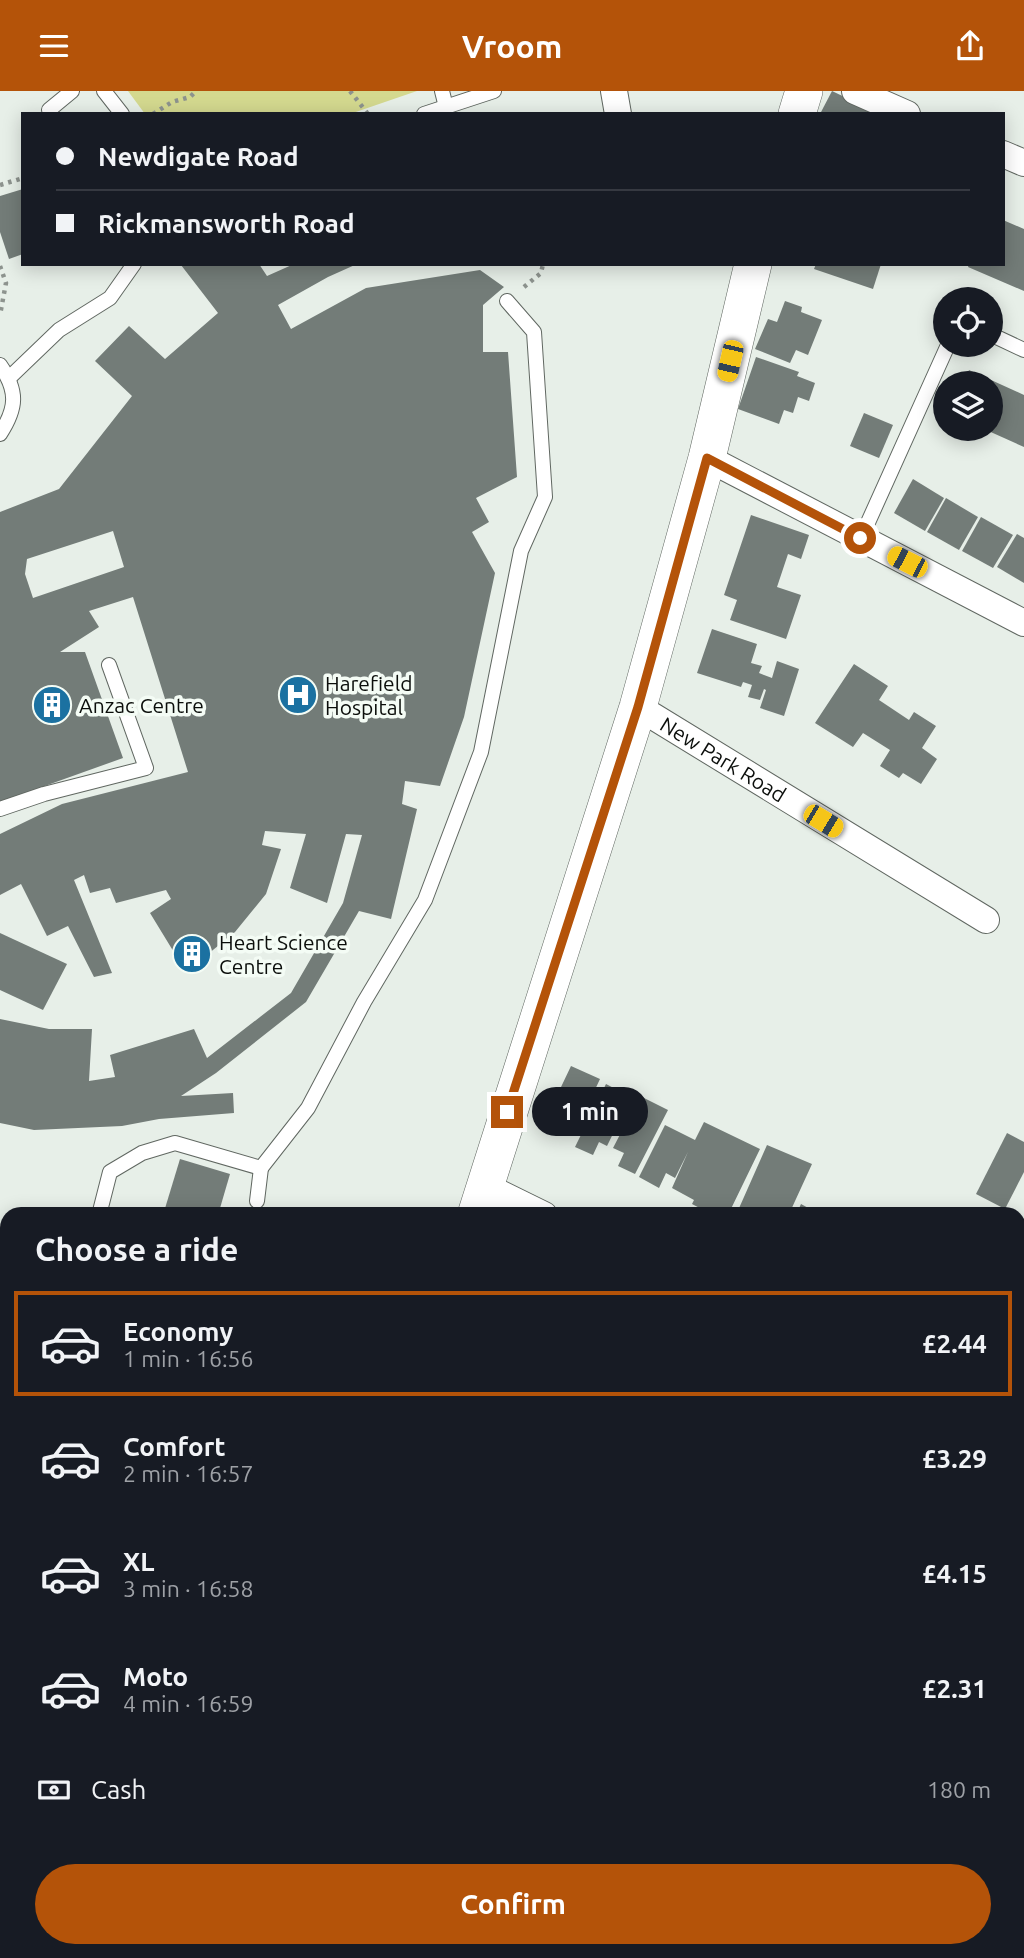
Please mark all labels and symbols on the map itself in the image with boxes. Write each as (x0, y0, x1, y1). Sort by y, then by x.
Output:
car (716, 338, 745, 384)
route start (844, 522, 876, 554)
car (884, 543, 931, 581)
place label: Harefield Hospital (325, 671, 412, 719)
hospital icon: Harefield Hospital (277, 674, 319, 716)
building icon: Anzac Centre (31, 684, 73, 726)
place label: Anzac Centre (79, 693, 204, 717)
street label: New Park Road (656, 712, 790, 807)
car (800, 801, 847, 841)
place label: Heart Science Centre (219, 930, 348, 978)
building icon: Heart Science Centre (171, 933, 213, 975)
callout: 1 min (532, 1087, 647, 1137)
route end (491, 1096, 523, 1128)

